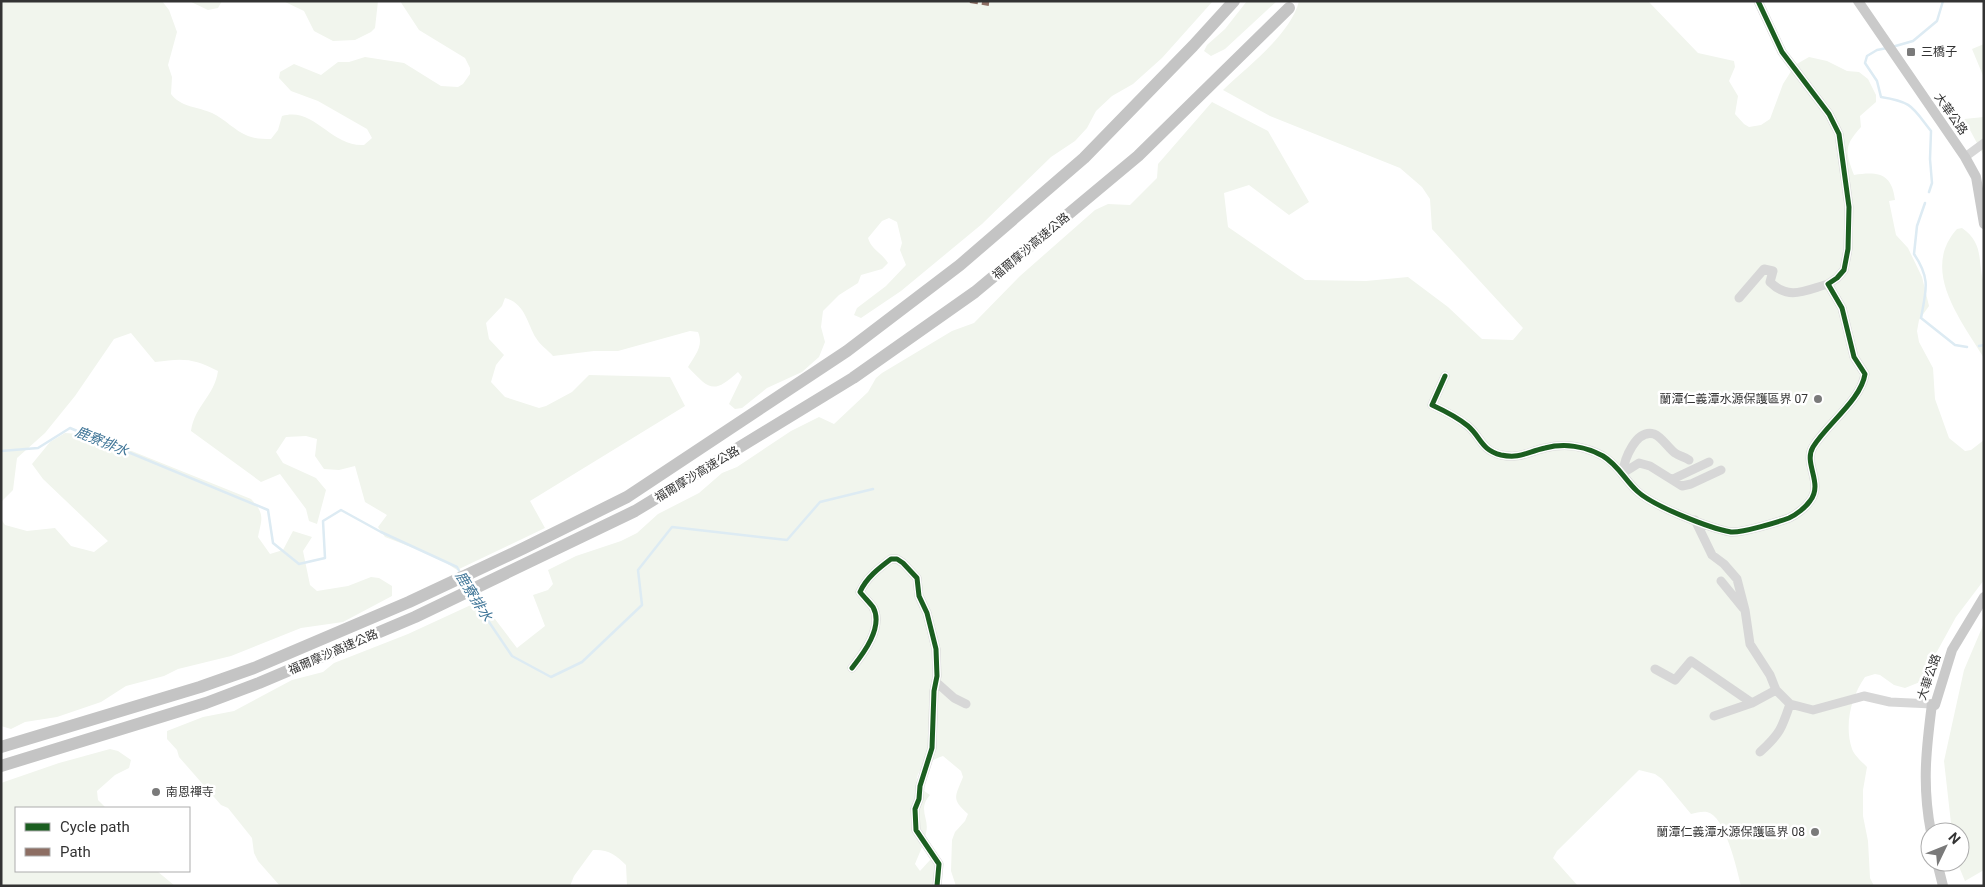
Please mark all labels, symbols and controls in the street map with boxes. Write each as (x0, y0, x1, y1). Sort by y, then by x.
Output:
place label: 三橋子 (1921, 45, 1957, 59)
marker: 三橋子 (1905, 46, 1917, 58)
street label: 大華公路 (1931, 90, 1971, 138)
street label: 福爾摩沙高速公路 (990, 210, 1072, 282)
place label: 蘭潭仁義潭水源保護區界 07 (1660, 392, 1808, 406)
marker: 蘭潭仁義潭水源保護區界 07 (1812, 393, 1824, 405)
water label: 鹿寮排水 (73, 423, 132, 459)
street label: 福爾摩沙高速公路 (652, 443, 742, 505)
water label: 鹿寮排水 (452, 568, 496, 625)
street label: 福爾摩沙高速公路 (286, 627, 380, 677)
street label: 大華公路 (1915, 652, 1943, 702)
place label: 南恩禪寺 (166, 785, 214, 799)
marker: 南恩禪寺 (150, 786, 162, 798)
legend (15, 807, 190, 872)
text: Cycle path (60, 818, 130, 836)
north arrow (1920, 822, 1970, 872)
place label: 蘭潭仁義潭水源保護區界 08 (1657, 825, 1805, 839)
marker: 蘭潭仁義潭水源保護區界 08 (1809, 826, 1821, 838)
text: N (1945, 829, 1964, 847)
text: Path (60, 843, 91, 861)

